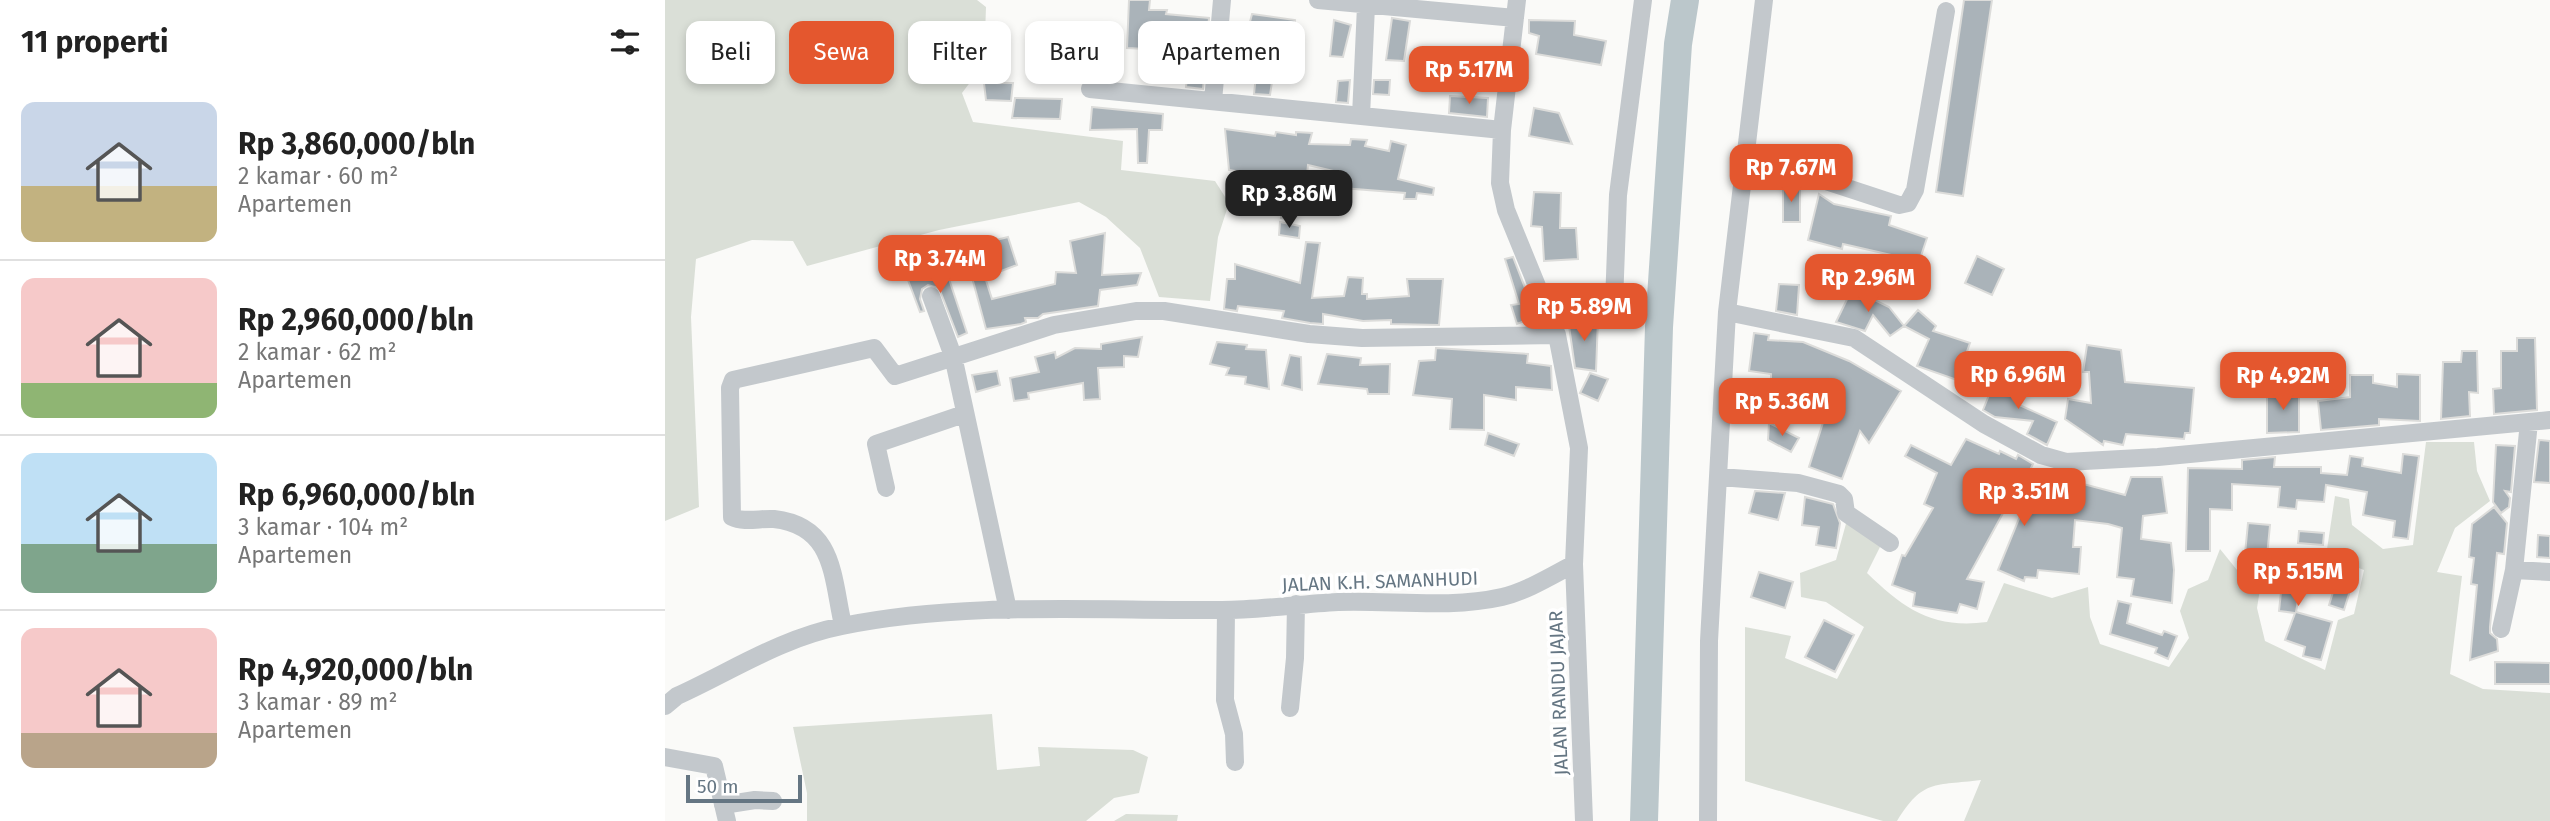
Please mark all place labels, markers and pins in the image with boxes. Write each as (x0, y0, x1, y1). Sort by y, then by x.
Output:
pin: Rp 5.17M (1397, 46, 1541, 106)
pin: Rp 7.67M (1719, 144, 1863, 204)
pin: Rp 3.86M (1217, 170, 1361, 230)
pin: Rp 3.74M (868, 236, 1012, 295)
pin: Rp 2.96M (1796, 254, 1940, 314)
pin: Rp 5.89M (1512, 284, 1656, 343)
pin: Rp 6.96M (1946, 352, 2090, 411)
pin: Rp 4.92M (2211, 352, 2355, 412)
pin: Rp 5.36M (1710, 378, 1854, 438)
pin: Rp 3.51M (1952, 468, 2096, 528)
pin: Rp 5.15M (2226, 548, 2370, 608)

